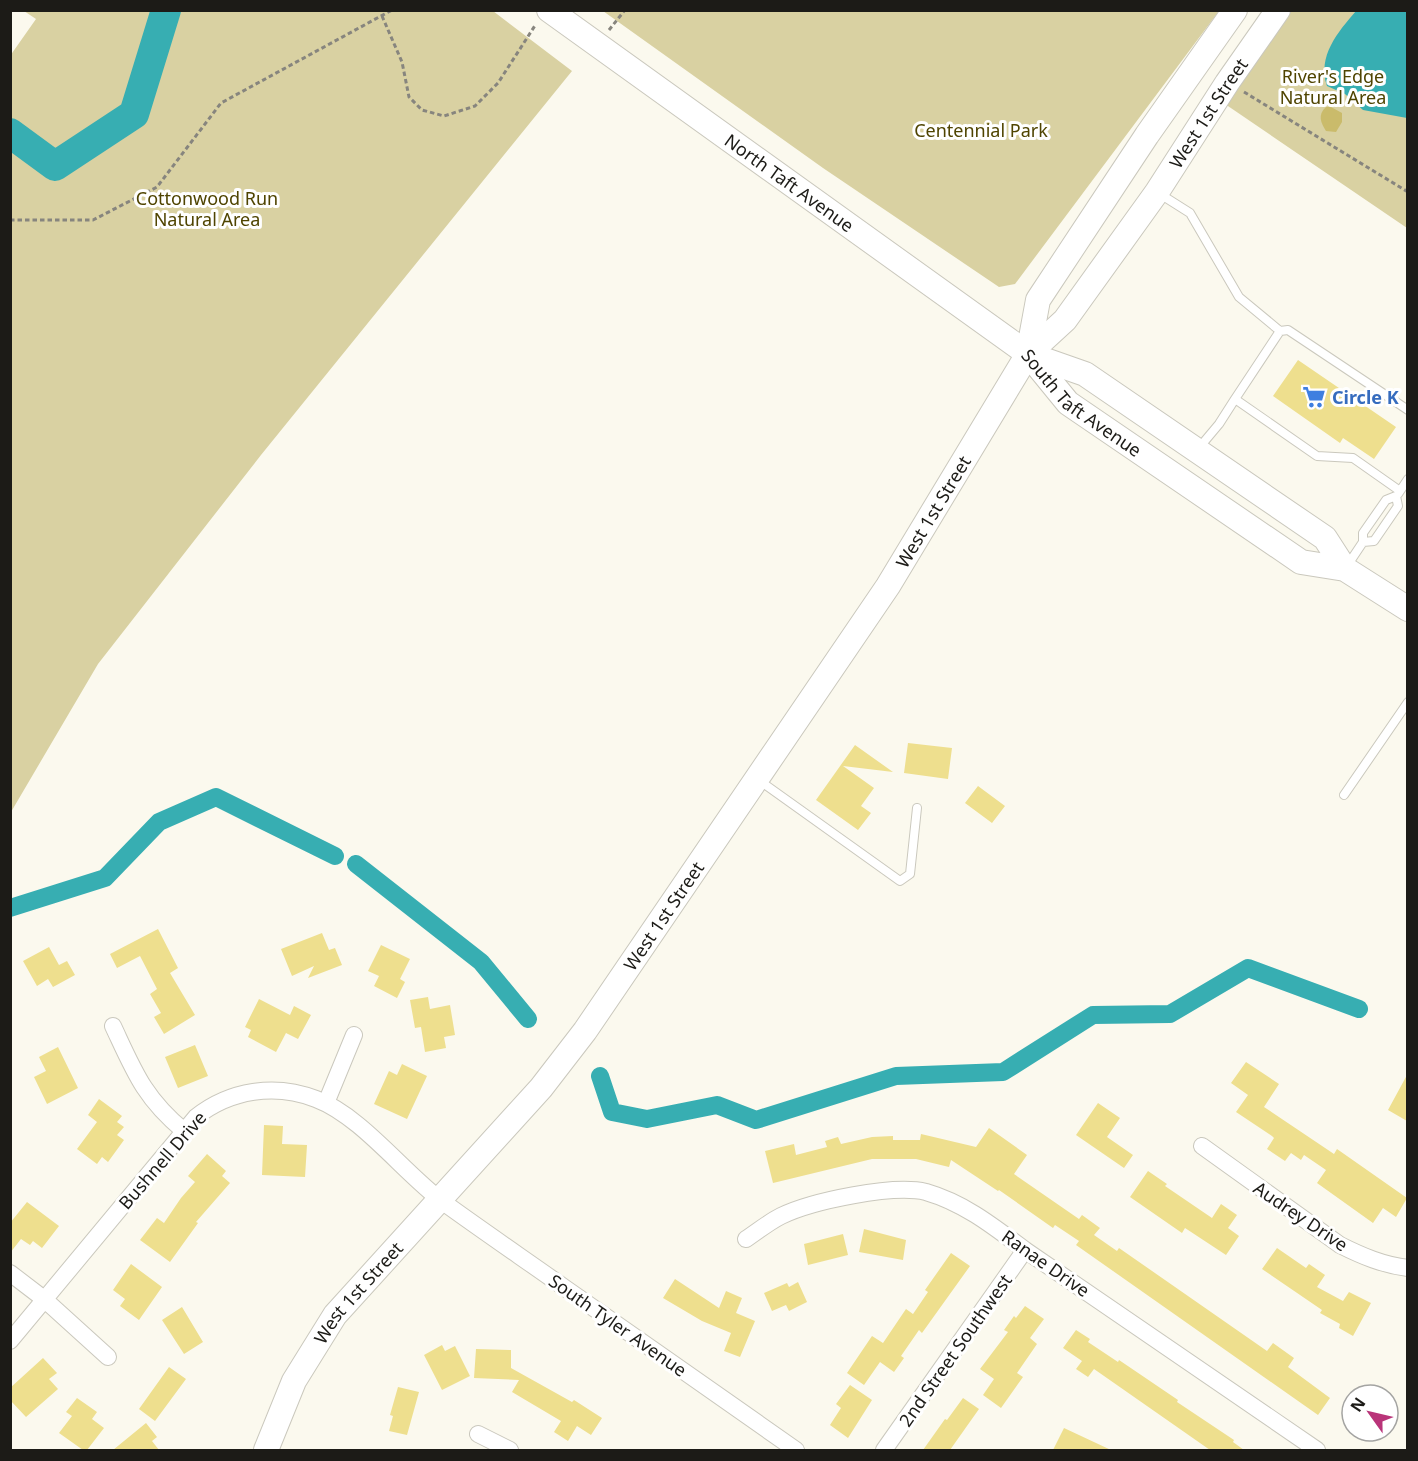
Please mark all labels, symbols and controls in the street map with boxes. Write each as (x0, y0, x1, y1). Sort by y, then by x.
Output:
street label: West 1st Street (1163, 53, 1253, 173)
park label: River's Edge Natural Area (1280, 64, 1386, 109)
park label: Centennial Park (914, 118, 1048, 142)
street label: North Taft Avenue (720, 128, 859, 237)
park label: Cottonwood Run Natural Area (136, 186, 278, 231)
street label: South Taft Avenue (1016, 344, 1146, 462)
supermarket icon: Circle K (1301, 384, 1327, 410)
place label: Circle K (1332, 385, 1399, 409)
street label: West 1st Street (890, 451, 976, 572)
street label: West 1st Street (618, 856, 709, 975)
street label: Bushnell Drive (113, 1106, 211, 1214)
street label: Audrey Drive (1249, 1176, 1353, 1256)
street label: Ranae Drive (997, 1224, 1095, 1302)
street label: West 1st Street (308, 1236, 408, 1348)
street label: South Tyler Avenue (544, 1268, 692, 1382)
street label: 2nd Street Southwest (893, 1269, 1017, 1431)
north arrow (1340, 1383, 1400, 1443)
text: N (1345, 1393, 1370, 1416)

